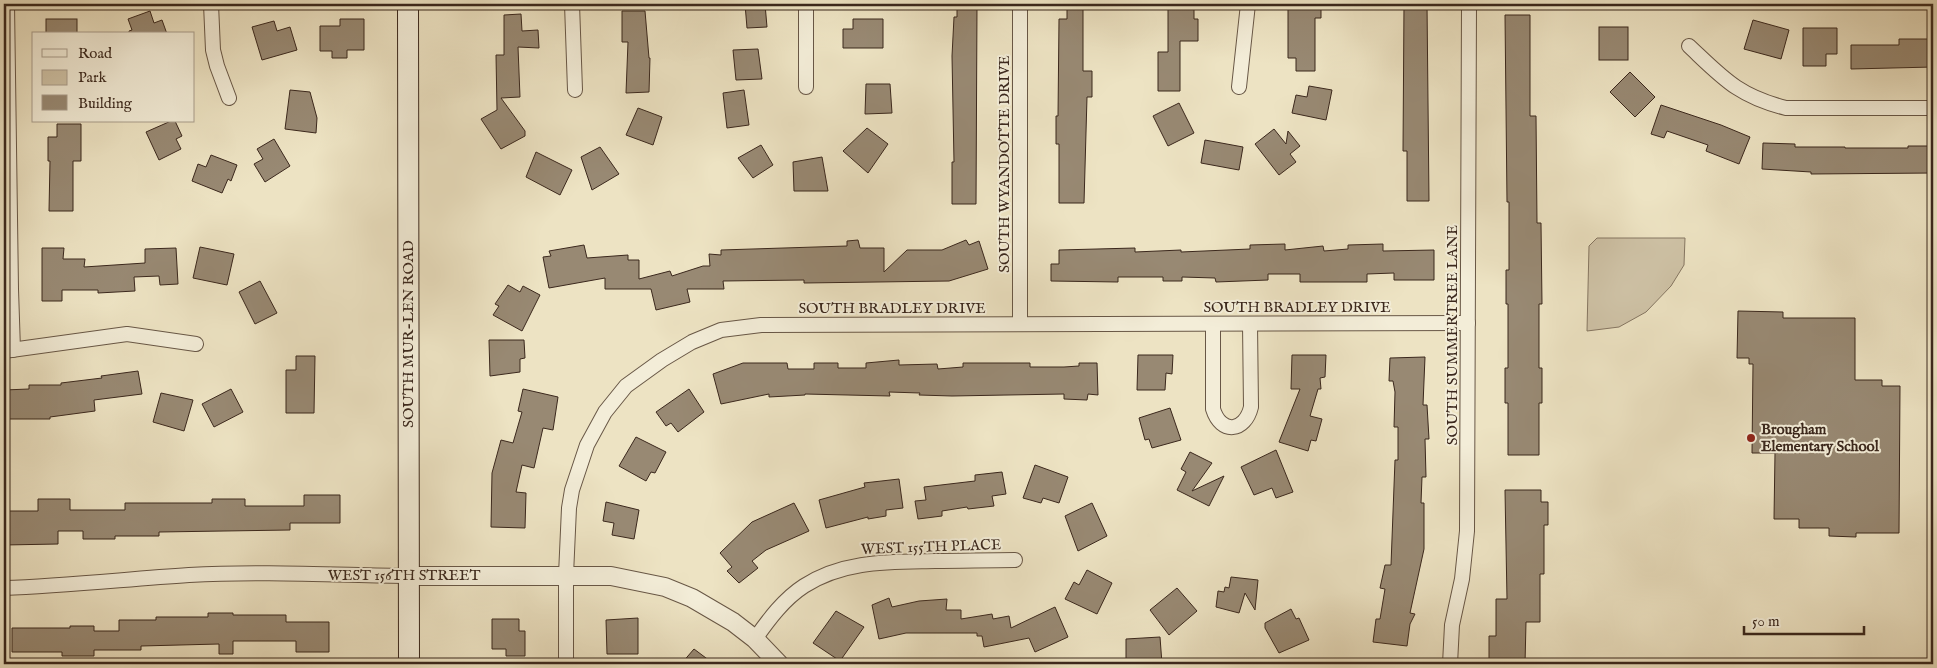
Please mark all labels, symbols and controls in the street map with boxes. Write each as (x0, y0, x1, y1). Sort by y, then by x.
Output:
legend (32, 32, 195, 122)
text: Road (78, 44, 113, 63)
street label: SOUTH WYANDOTTE DRIVE (995, 55, 1014, 273)
text: Park (78, 68, 108, 87)
text: Building (78, 94, 133, 113)
street label: SOUTH SUMMERTREE LANE (1443, 225, 1462, 445)
street label: SOUTH MUR-LEN ROAD (399, 240, 418, 428)
street label: SOUTH BRADLEY DRIVE (1203, 298, 1391, 317)
street label: SOUTH BRADLEY DRIVE (798, 299, 986, 318)
place label: Brougham Elementary School (1761, 420, 1880, 456)
marker: Brougham Elementary School (1745, 432, 1757, 444)
street label: WEST 155TH PLACE (860, 535, 1002, 559)
street label: WEST 156TH STREET (328, 566, 480, 585)
scale bar (1744, 603, 1864, 635)
text: 50 m (1752, 612, 1780, 631)

